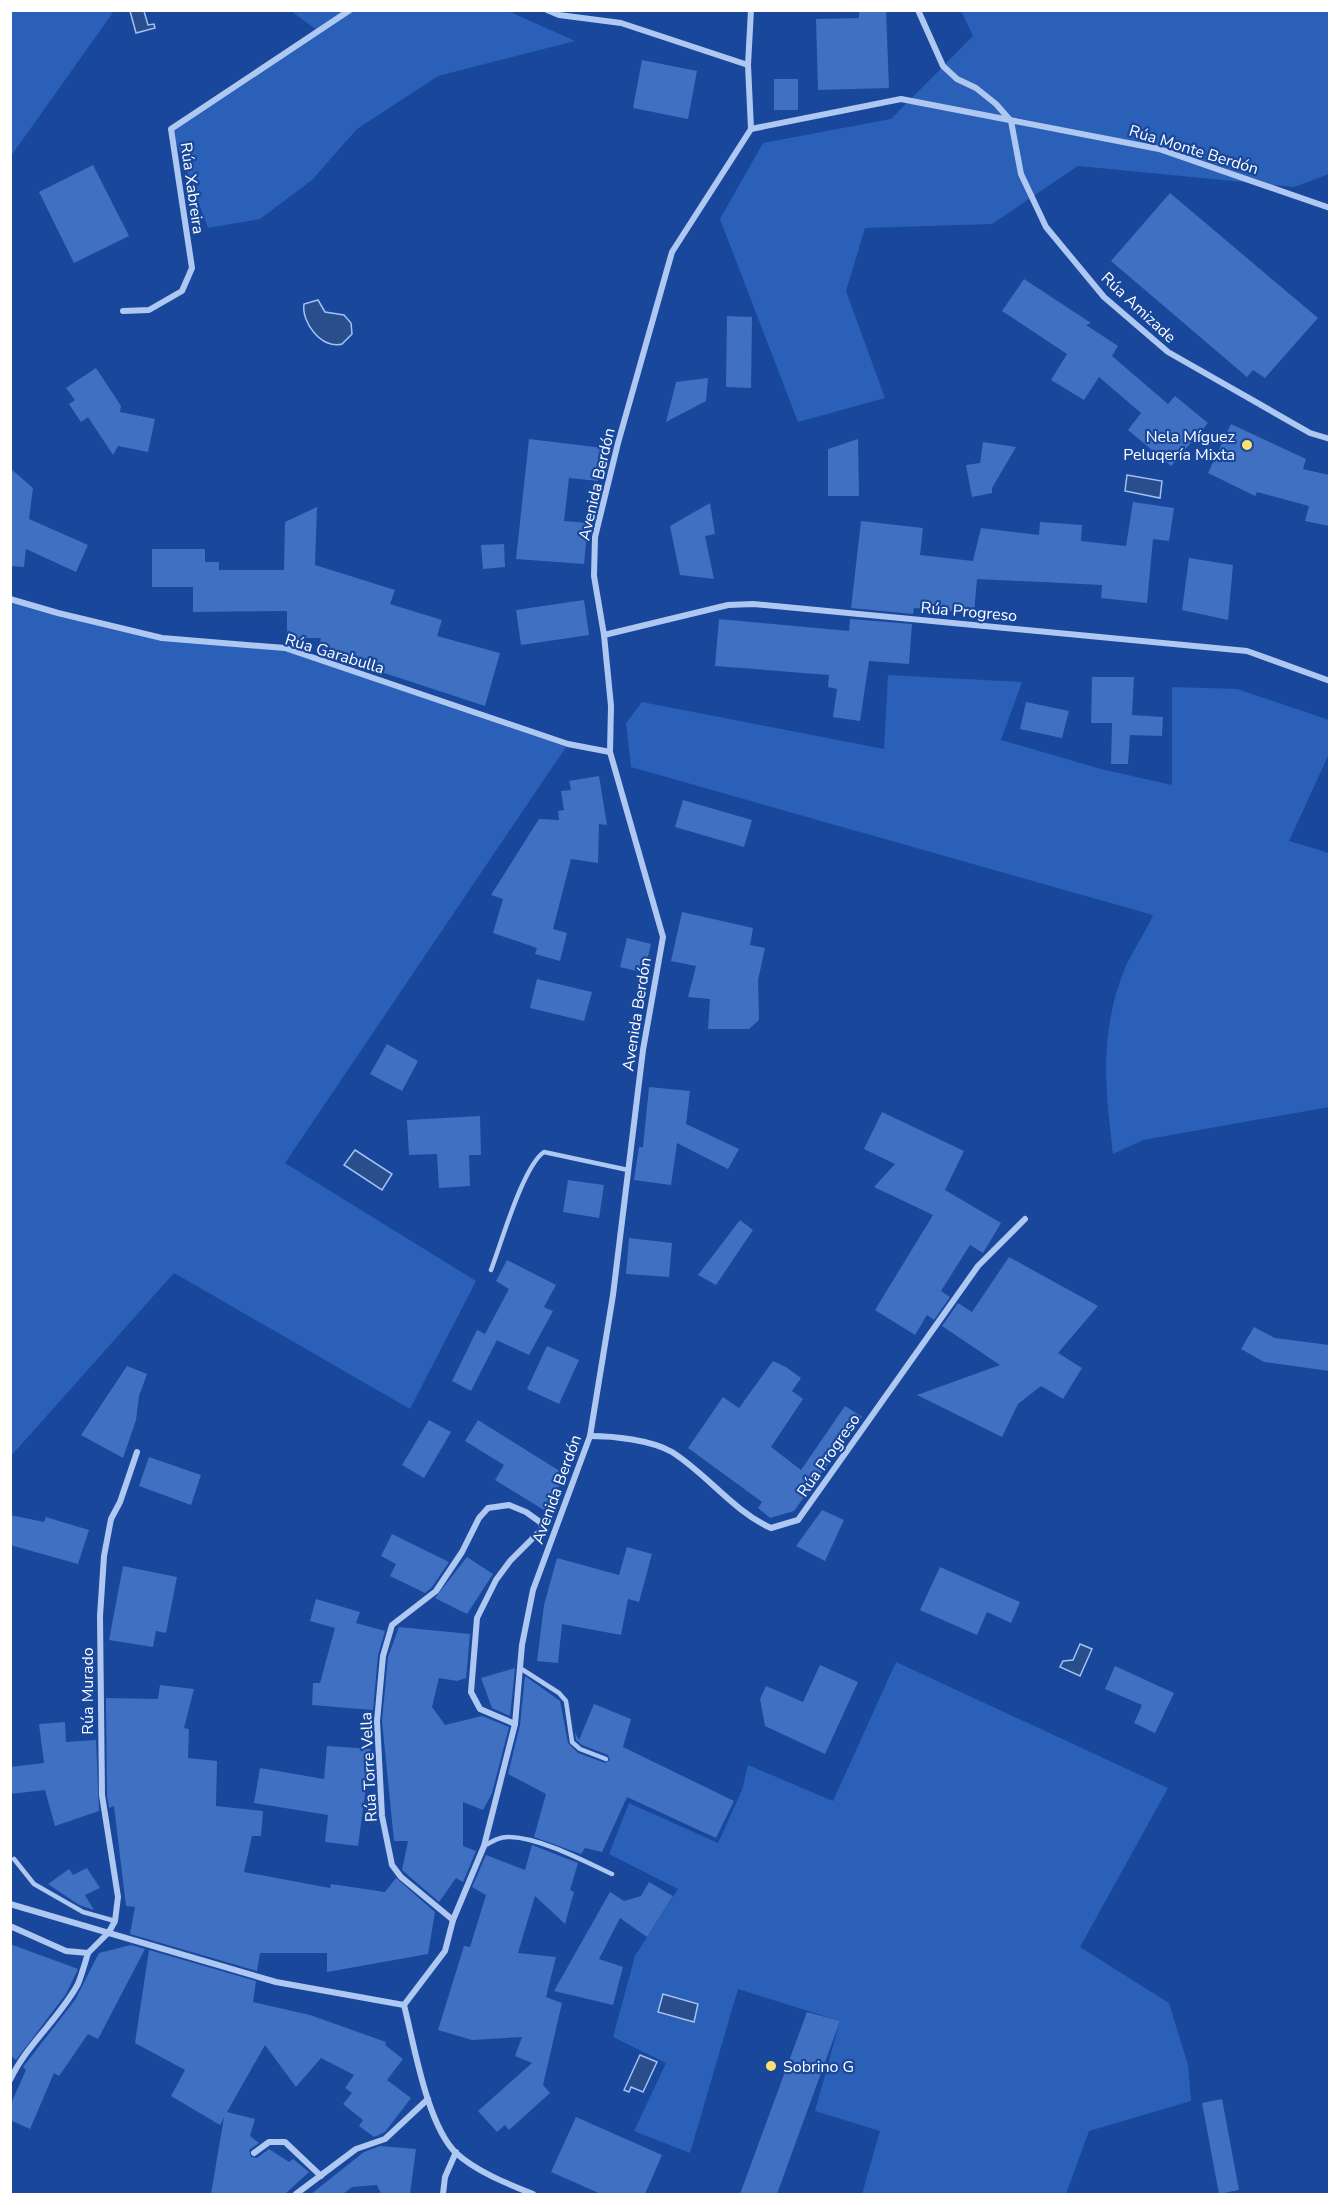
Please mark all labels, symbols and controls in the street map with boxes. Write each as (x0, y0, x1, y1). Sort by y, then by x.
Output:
street label: Rúa Monte Berdón (1126, 120, 1261, 180)
street label: Rúa Xabreira (175, 141, 209, 235)
street label: Rúa Amizade (1096, 267, 1181, 348)
street label: Avenida Berdón (573, 426, 621, 543)
place label: Nela Míguez Peluqería Mixta (1123, 426, 1235, 466)
marker: Nela Míguez Peluqería Mixta (1240, 438, 1254, 452)
street label: Rúa Progreso (920, 597, 1018, 627)
street label: Rúa Garabulla (282, 628, 387, 679)
street label: Avenida Berdón (617, 956, 657, 1073)
street label: Rúa Progreso (792, 1410, 866, 1502)
street label: Avenida Berdón (527, 1432, 587, 1547)
street label: Rúa Murado (77, 1647, 99, 1735)
street label: Rúa Torre Vella (355, 1711, 383, 1823)
place label: Sobrino G (783, 2056, 854, 2078)
marker: Sobrino G (764, 2059, 778, 2073)

